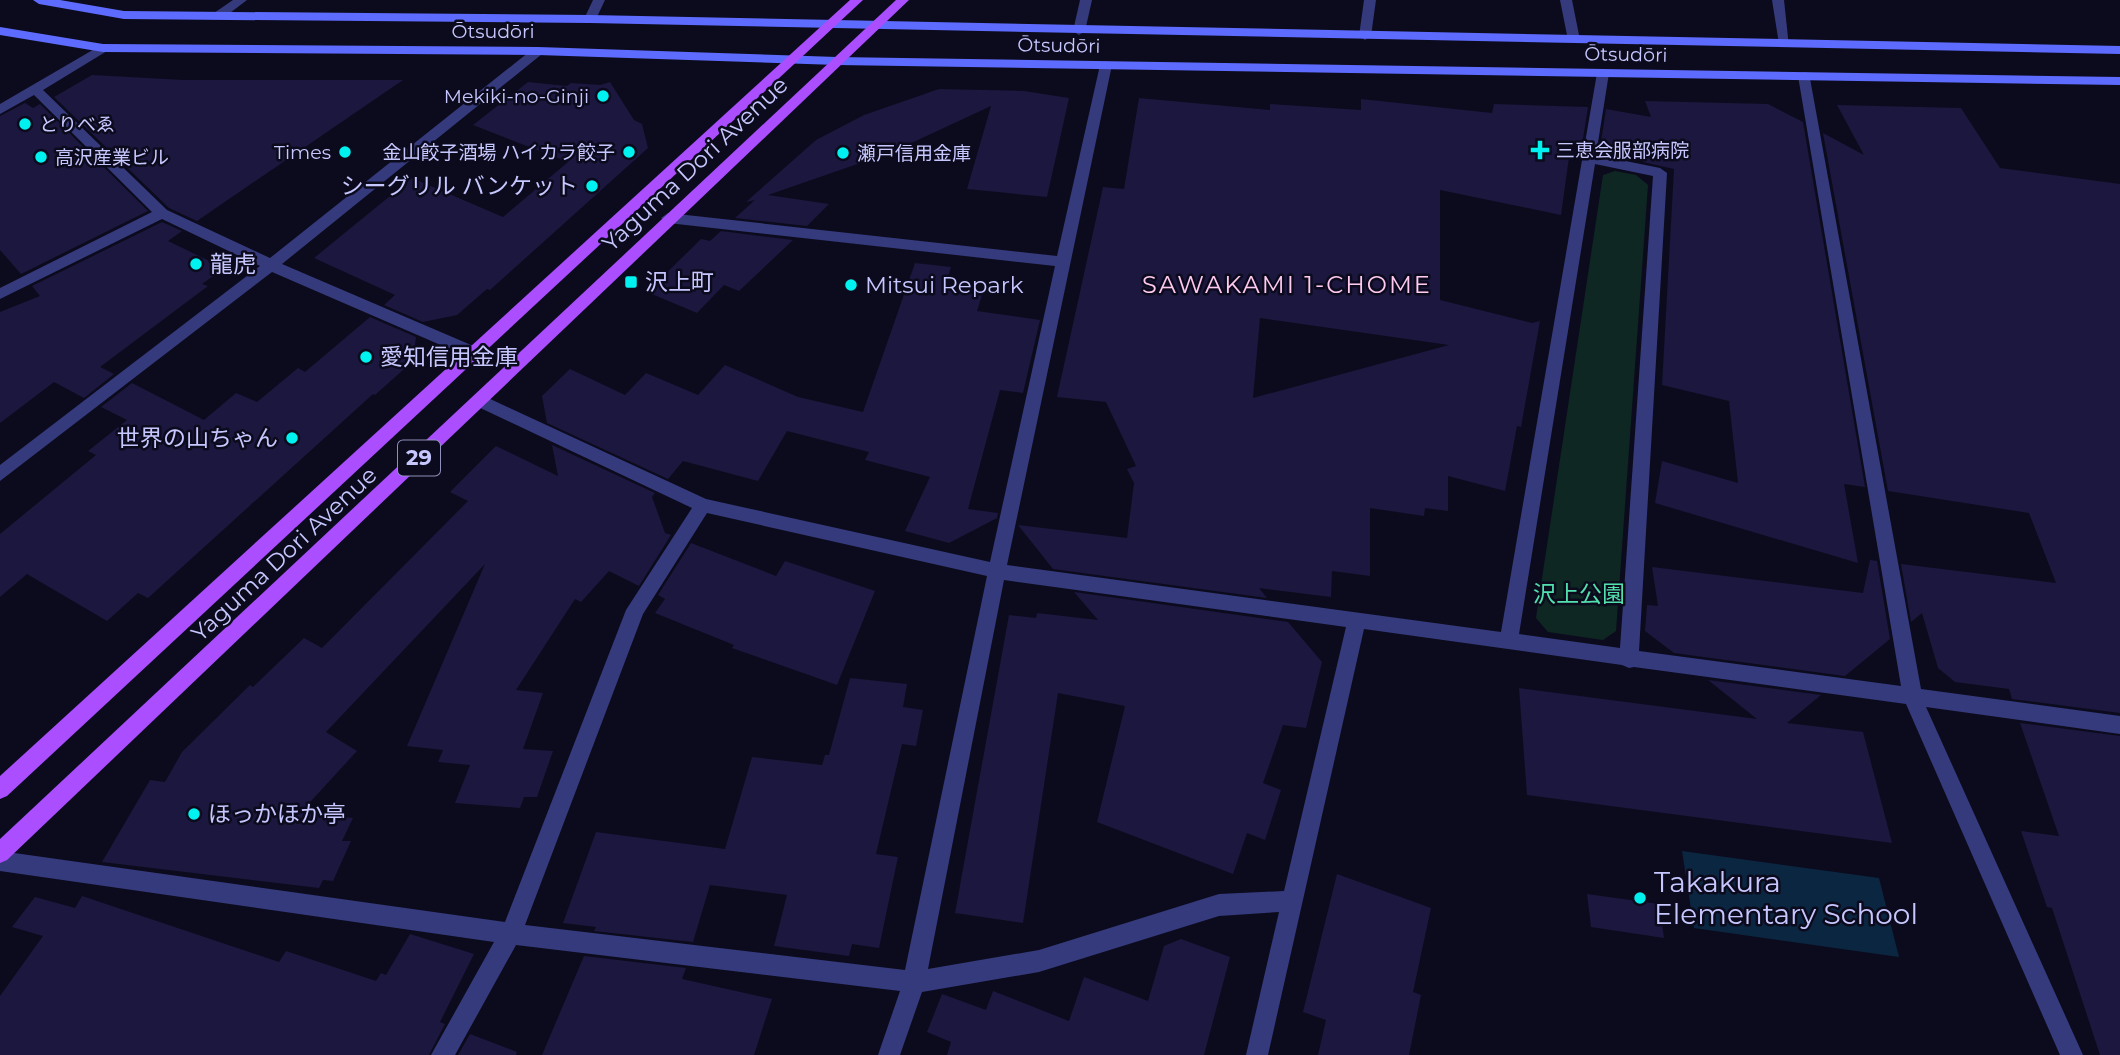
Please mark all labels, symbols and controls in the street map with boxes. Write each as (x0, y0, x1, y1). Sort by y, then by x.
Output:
street label: Ōtsudōri (451, 20, 535, 43)
street label: Ōtsudōri (1017, 33, 1101, 58)
street label: Ōtsudōri (1584, 42, 1668, 67)
street label: Yaguma Dori Avenue (596, 71, 794, 257)
place label: Mekiki-no-Ginji (444, 85, 589, 108)
marker: Mekiki-no-Ginji (595, 88, 611, 104)
place label: とりべゑ (39, 113, 115, 136)
marker: とりべゑ (17, 116, 33, 132)
place label: 三恵会服部病院 (1556, 139, 1689, 162)
marker: 三恵会服部病院 (1530, 140, 1550, 160)
place label: Times (274, 141, 331, 164)
place label: 金山餃子酒場 ハイカラ餃子 (382, 141, 615, 164)
place label: 瀬戸信用金庫 (857, 142, 971, 165)
marker: Times (337, 144, 353, 160)
marker: 金山餃子酒場 ハイカラ餃子 (621, 144, 637, 160)
marker: 瀬戸信用金庫 (835, 145, 851, 161)
place label: 高沢産業ビル (55, 146, 169, 169)
marker: 高沢産業ビル (33, 149, 49, 165)
place label: シーグリル バンケット (341, 172, 578, 200)
marker: シーグリル バンケット (584, 178, 600, 194)
place label: 龍虎 (210, 250, 256, 278)
marker: 龍虎 (188, 256, 204, 272)
place label: 沢上町 (645, 268, 714, 296)
district label: SAWAKAMI 1-CHOME (1142, 270, 1432, 299)
place label: Mitsui Repark (865, 271, 1024, 299)
marker: 沢上町 (623, 274, 639, 290)
marker: Mitsui Repark (843, 277, 859, 293)
place label: 愛知信用金庫 (380, 343, 518, 371)
marker: 愛知信用金庫 (358, 349, 374, 365)
place label: 世界の山ちゃん (117, 424, 278, 452)
marker: 世界の山ちゃん (284, 430, 300, 446)
road number: 29 (398, 440, 440, 476)
street label: Yaguma Dori Avenue (185, 461, 383, 647)
park label: 沢上公園 (1533, 580, 1625, 608)
place label: ほっかほか亭 (208, 800, 346, 828)
marker: ほっかほか亭 (186, 806, 202, 822)
place label: Takakura Elementary School (1654, 865, 1918, 931)
marker: Takakura Elementary School (1632, 890, 1648, 906)

